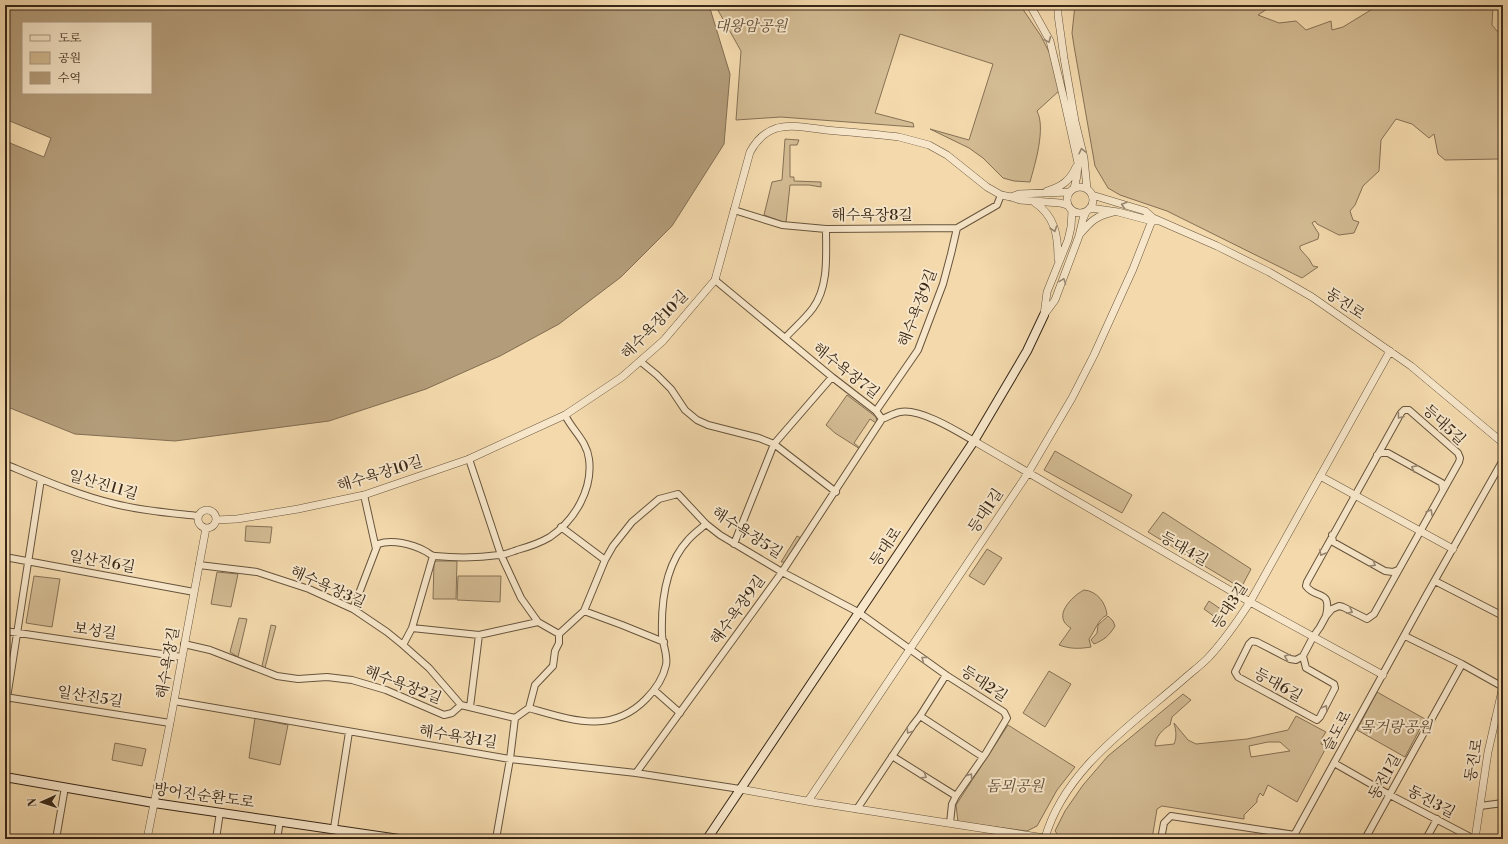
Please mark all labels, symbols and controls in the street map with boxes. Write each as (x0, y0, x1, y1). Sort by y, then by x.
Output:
park label: 대왕암공원 (715, 17, 789, 36)
legend (22, 22, 152, 94)
text: 도로 (58, 31, 82, 46)
one-way arrow (1044, 36, 1052, 43)
text: 공원 (58, 51, 81, 66)
text: 수역 (58, 71, 81, 86)
one-way arrow (1079, 147, 1087, 154)
one-way arrow (1120, 201, 1127, 210)
street label: 해수욕장8길 (831, 206, 913, 225)
one-way arrow (1050, 226, 1058, 233)
street label: 해수욕장9길 (895, 267, 941, 349)
one-way arrow (1058, 277, 1066, 284)
street label: 동진로 (1322, 284, 1369, 324)
street label: 해수욕장10길 (617, 287, 693, 363)
street label: 해수욕장7길 (809, 339, 883, 403)
street label: 등대5길 (1419, 400, 1469, 450)
one-way arrow (1398, 411, 1405, 418)
street label: 해수욕장10길 (335, 452, 425, 496)
one-way arrow (1411, 465, 1418, 472)
street label: 일산진11길 (66, 466, 140, 504)
street label: 등대1길 (964, 485, 1008, 537)
street label: 해수욕장5길 (708, 503, 786, 563)
one-way arrow (1425, 509, 1432, 516)
street label: 등대로 (866, 523, 906, 570)
street label: 등대4길 (1157, 528, 1211, 570)
street label: 일산진6길 (67, 547, 137, 577)
one-way arrow (1320, 549, 1327, 556)
one-way arrow (1369, 560, 1376, 567)
street label: 해수욕장3길 (287, 562, 369, 612)
street label: 해수욕장9길 (706, 571, 770, 649)
street label: 등대3길 (1208, 579, 1252, 633)
one-way arrow (1346, 606, 1353, 614)
street label: 보성길 (72, 619, 118, 643)
street label: 해수욕장길 (152, 626, 184, 700)
one-way arrow (1284, 654, 1291, 662)
one-way arrow (921, 656, 928, 664)
street label: 해수욕장2길 (362, 662, 444, 708)
street label: 등대2길 (957, 662, 1011, 706)
street label: 등대6길 (1250, 664, 1306, 706)
street label: 일산진5길 (56, 682, 124, 712)
one-way arrow (1321, 705, 1328, 712)
street label: 슬도로 (1318, 707, 1356, 755)
park label: 목거랑공원 (1360, 718, 1434, 737)
street label: 해수욕장1길 (418, 721, 498, 753)
one-way arrow (906, 727, 914, 734)
street label: 동진로 (1461, 736, 1487, 783)
street label: 동진1길 (1365, 751, 1405, 803)
one-way arrow (920, 771, 927, 779)
one-way arrow (965, 773, 972, 780)
park label: 돔뫼공원 (986, 777, 1045, 796)
street label: 방어진순환도로 (152, 780, 256, 813)
street label: 동진3길 (1404, 781, 1458, 823)
north arrow (22, 782, 62, 822)
text: N (26, 797, 40, 807)

